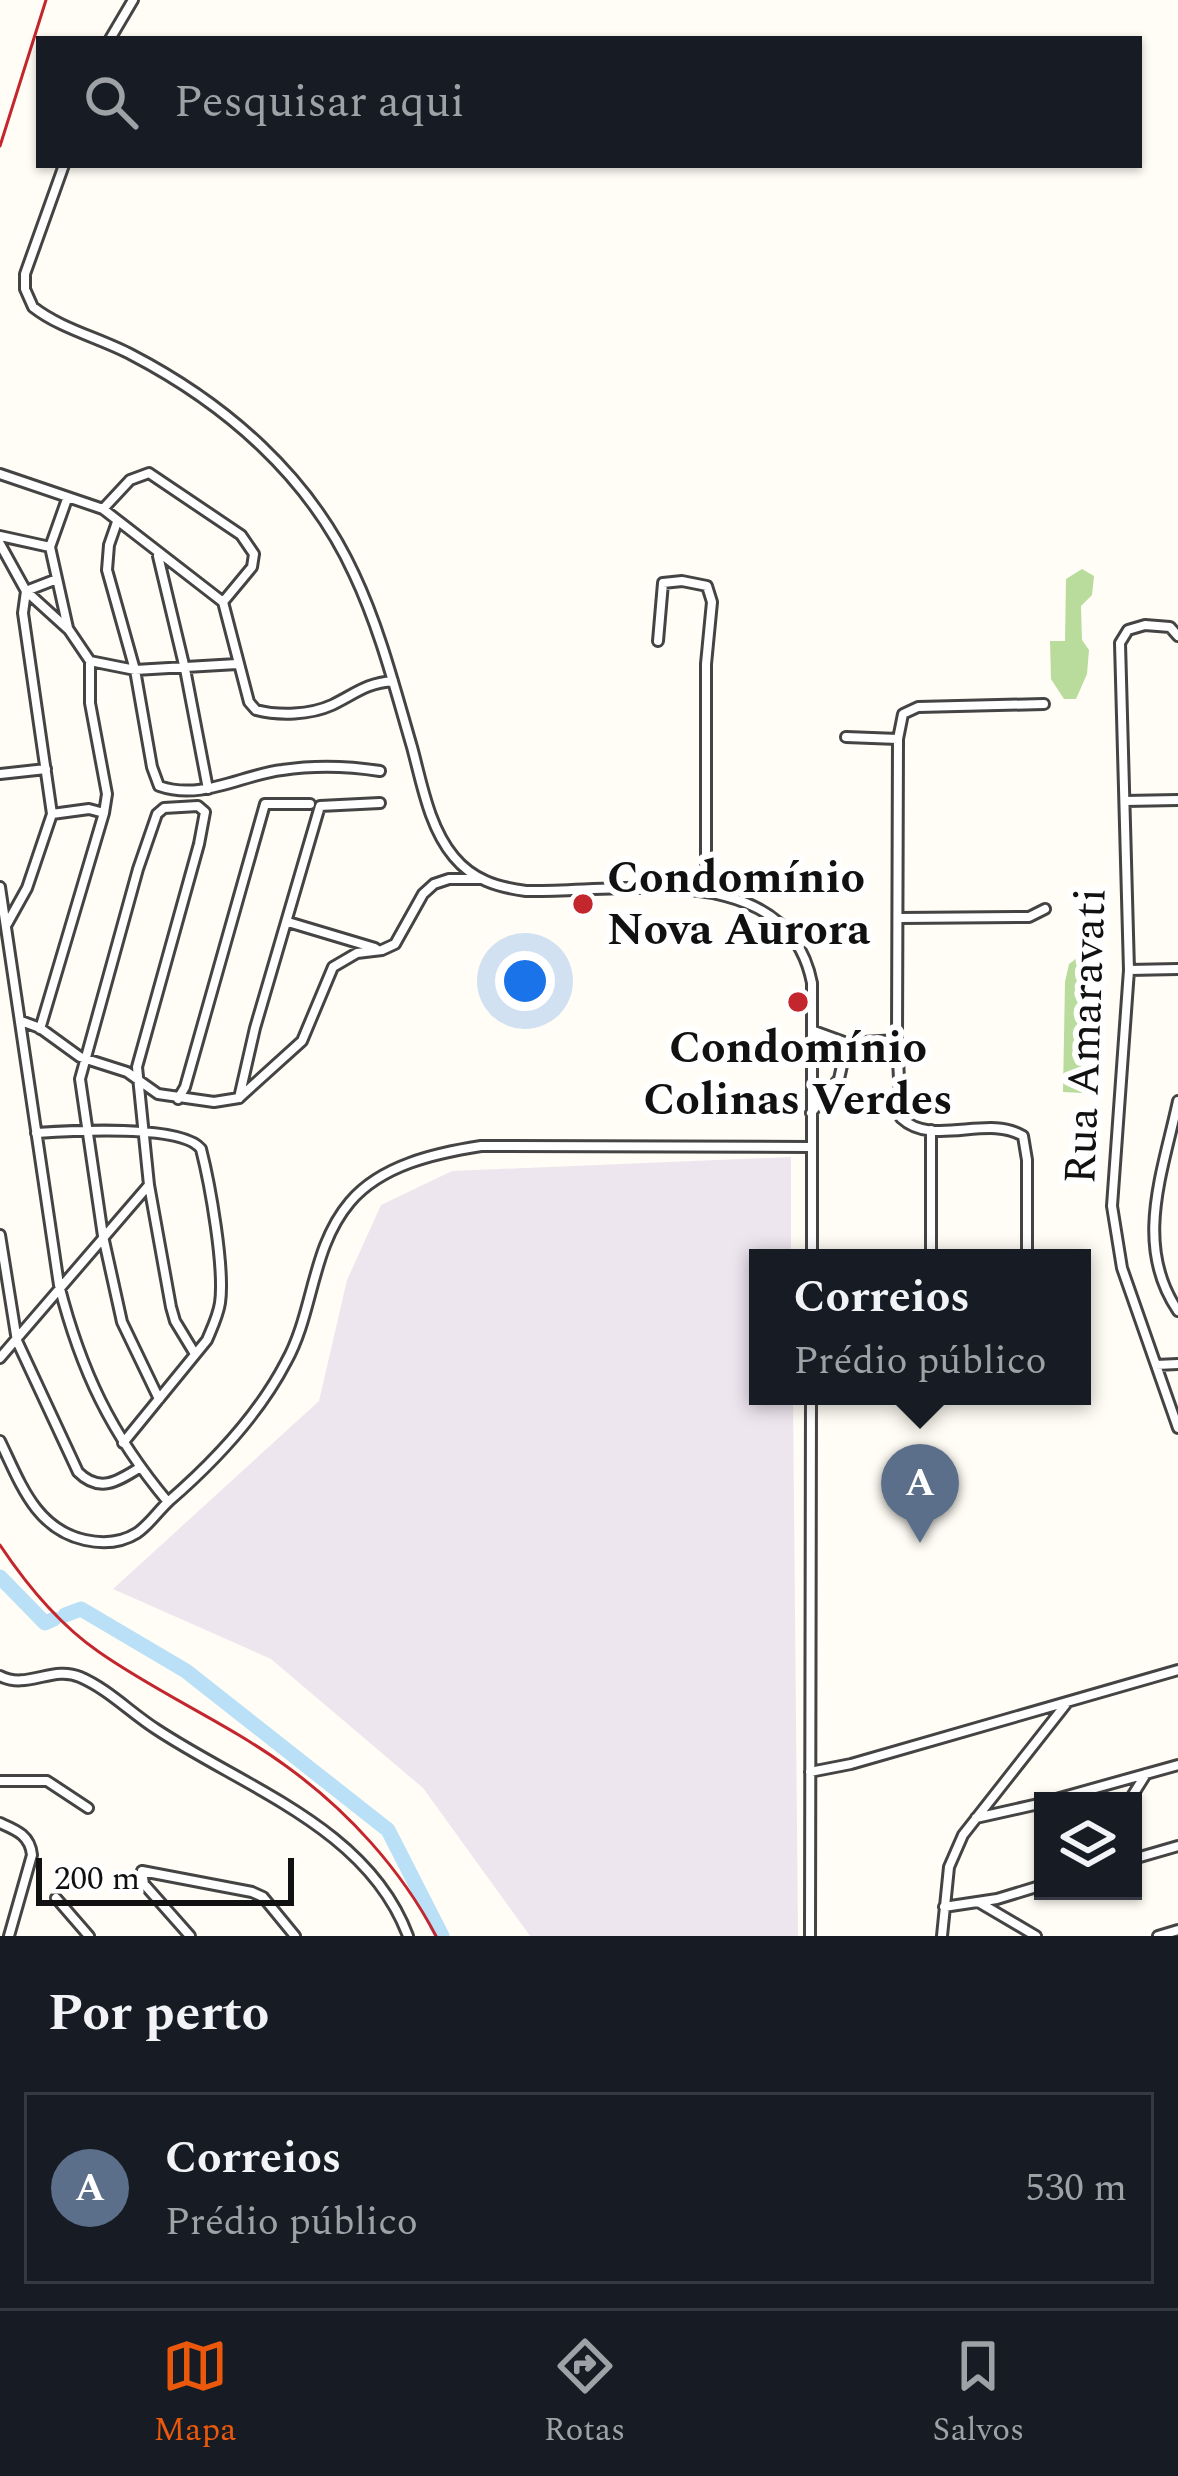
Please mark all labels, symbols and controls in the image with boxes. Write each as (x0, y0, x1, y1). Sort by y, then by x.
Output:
search box (36, 36, 1142, 168)
text: Pesquisar aqui (174, 68, 464, 137)
icon: search (78, 69, 144, 135)
place label: Condomínio Nova Aurora (607, 844, 870, 965)
street label: Rua Amaravati (1046, 887, 1126, 1185)
marker: Condomínio Nova Aurora (570, 891, 596, 917)
your location (495, 951, 555, 1011)
marker: Condomínio Colinas Verdes (785, 989, 811, 1015)
place label: Condomínio Colinas Verdes (643, 1014, 953, 1135)
popup (749, 1249, 1091, 1405)
text: Correios (794, 1263, 970, 1332)
text: Prédio público (794, 1332, 1046, 1391)
pin: A (881, 1444, 959, 1543)
map controls (1034, 1792, 1142, 1900)
button: layers (1034, 1792, 1142, 1900)
scale bar (36, 1852, 294, 1905)
text: 200 m (54, 1854, 140, 1904)
text: Por perto (48, 1975, 270, 2053)
text: Correios (165, 2124, 341, 2193)
text: A (75, 2159, 105, 2218)
text: 530 m (1025, 2159, 1127, 2218)
text: Prédio público (165, 2193, 418, 2252)
tab: Mapa (154, 2333, 236, 2455)
tab: Rotas (544, 2333, 625, 2455)
tab: Salvos (933, 2333, 1024, 2455)

